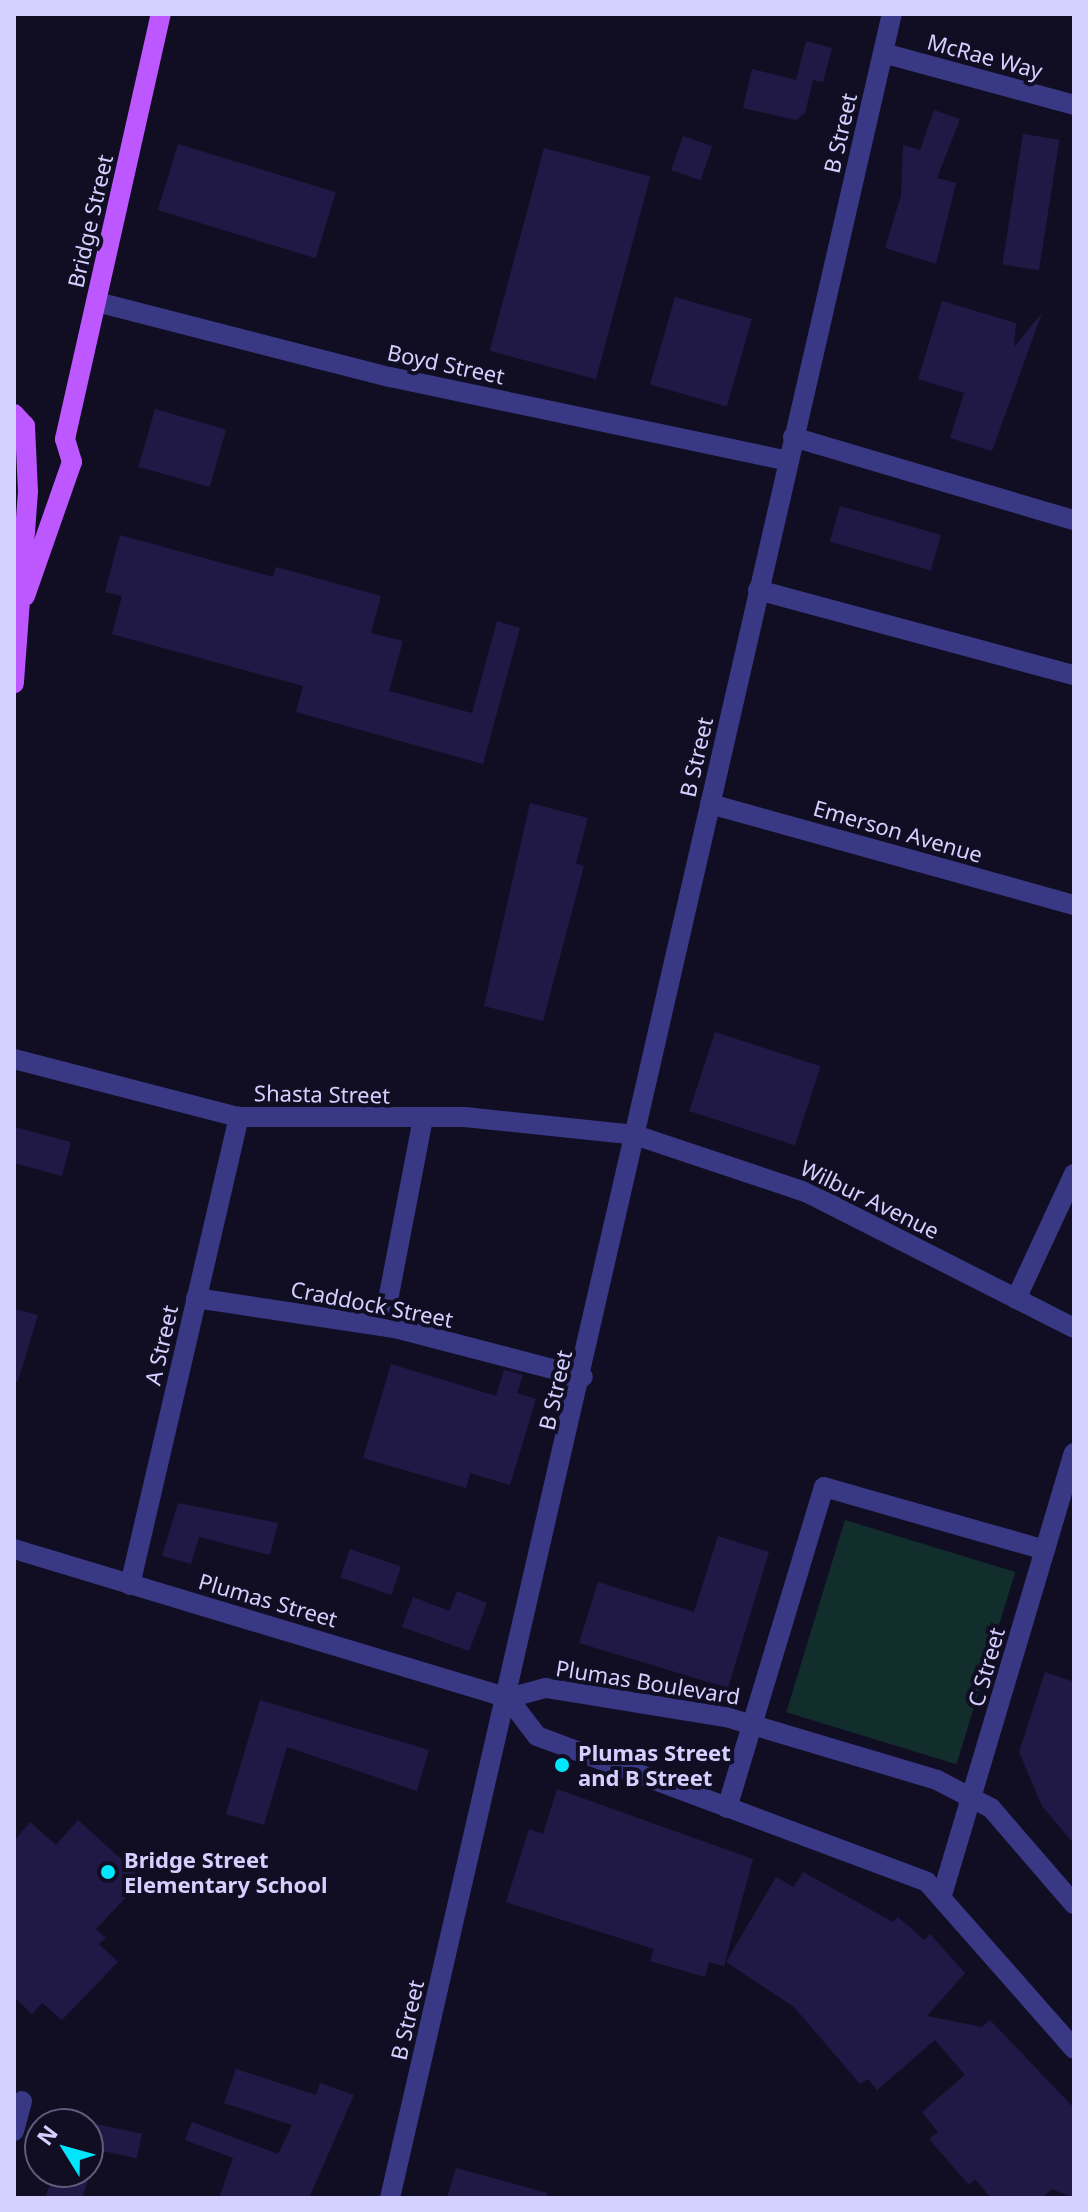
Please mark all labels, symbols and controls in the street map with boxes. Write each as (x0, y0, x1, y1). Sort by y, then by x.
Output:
street label: McRae Way (924, 28, 1046, 84)
street label: B Street (818, 90, 862, 176)
street label: Bridge Street (62, 152, 118, 290)
street label: Boyd Street (385, 339, 507, 389)
street label: B Street (674, 714, 718, 800)
street label: Emerson Avenue (810, 794, 986, 868)
street label: Shasta Street (254, 1080, 390, 1108)
street label: Wilbur Avenue (796, 1154, 944, 1244)
street label: Craddock Street (289, 1275, 455, 1333)
street label: A Street (139, 1302, 183, 1388)
street label: B Street (533, 1347, 577, 1433)
street label: Plumas Street (196, 1568, 340, 1632)
street label: C Street (962, 1624, 1010, 1710)
street label: Plumas Boulevard (554, 1654, 742, 1710)
place label: Plumas Street and B Street (578, 1739, 731, 1790)
marker: Plumas Street and B Street (553, 1756, 571, 1774)
place label: Bridge Street Elementary School (124, 1846, 328, 1898)
marker: Bridge Street Elementary School (99, 1863, 117, 1881)
street label: B Street (385, 1977, 429, 2063)
north arrow (24, 2108, 104, 2188)
text: N (29, 2119, 64, 2151)

